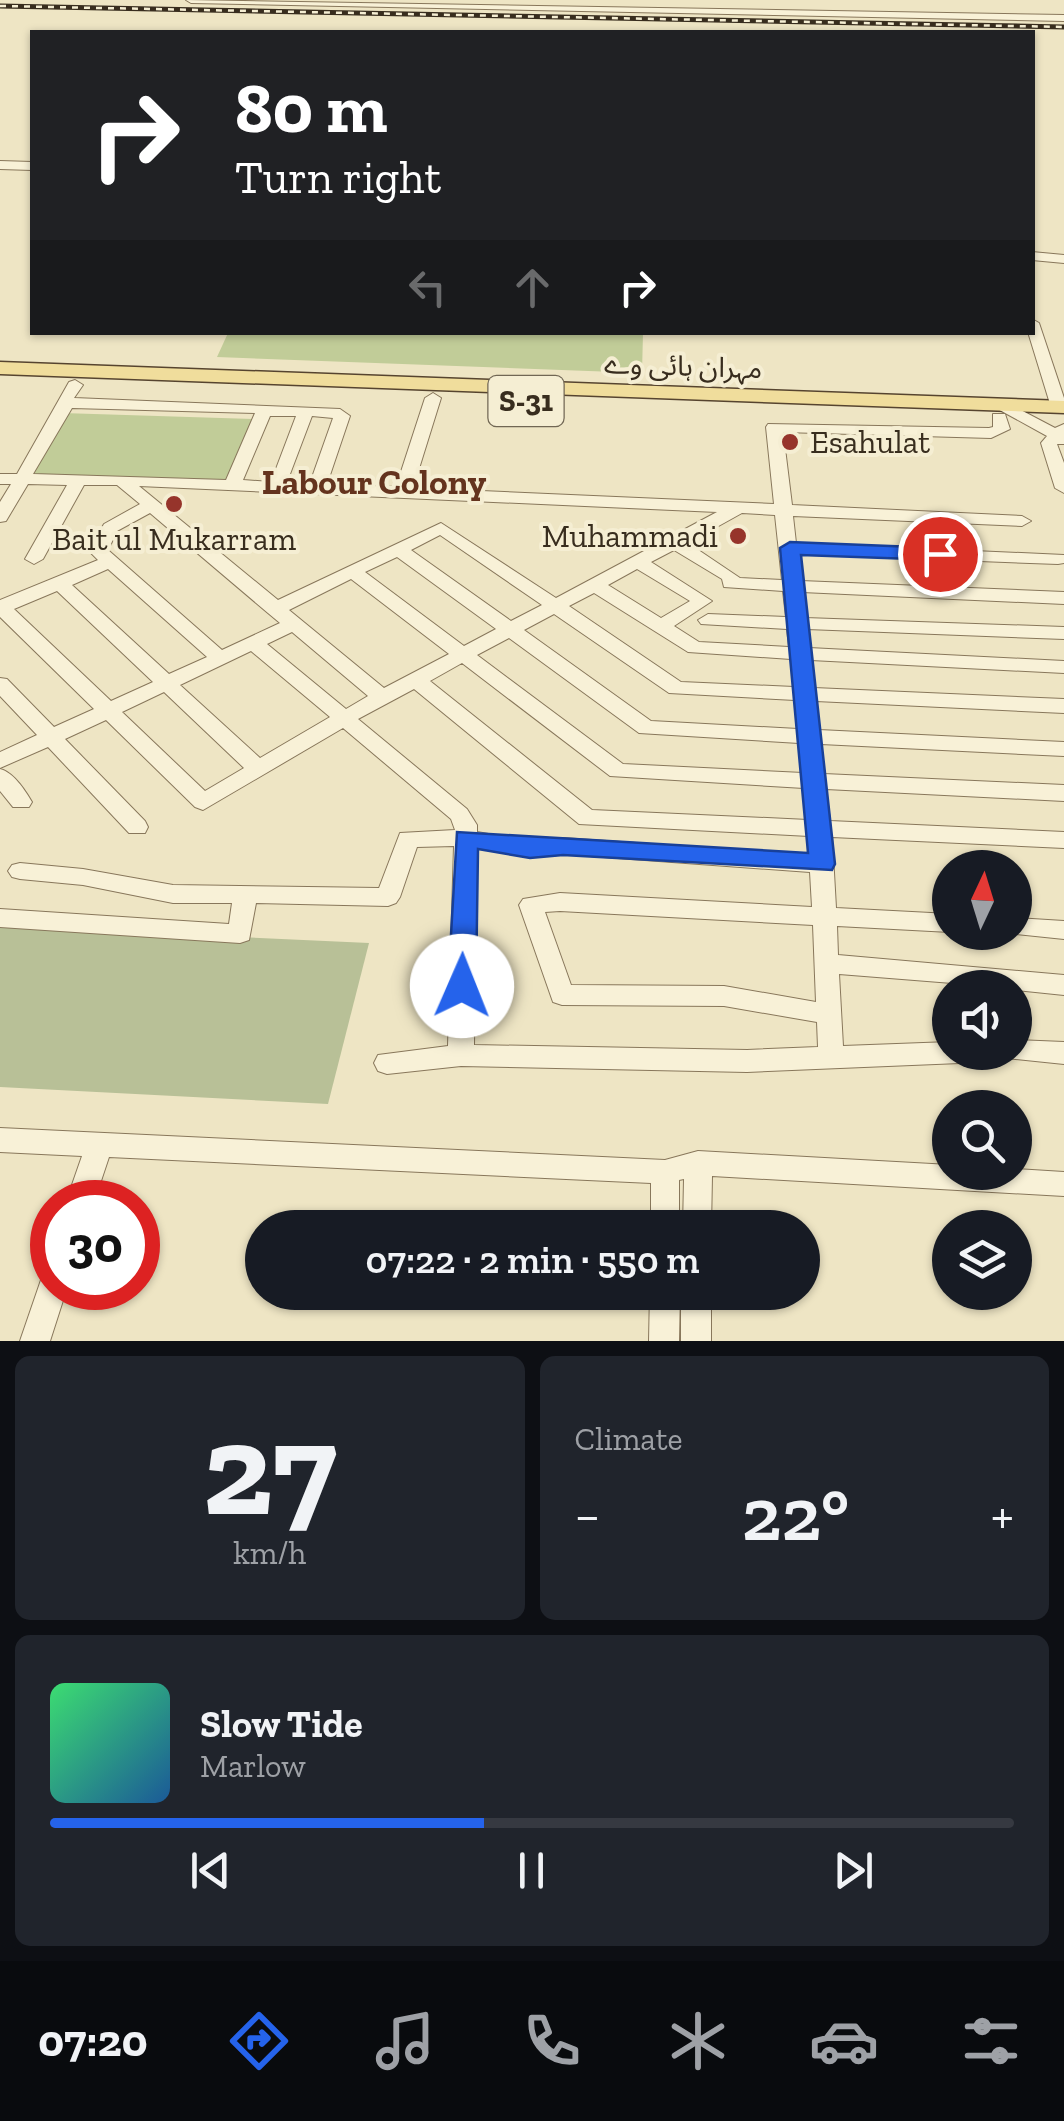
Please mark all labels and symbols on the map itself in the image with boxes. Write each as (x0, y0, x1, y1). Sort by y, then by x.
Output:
street label: مہران ہائی وے (603, 347, 763, 386)
road number: S-31 (488, 376, 564, 426)
place label: Esahulat (810, 423, 930, 461)
marker: Esahulat (779, 431, 801, 453)
district label: Labour Colony (262, 461, 487, 503)
marker: Bait ul Mukarram (163, 493, 185, 515)
pin (898, 512, 983, 597)
place label: Muhammadi (542, 517, 718, 555)
place label: Bait ul Mukarram (52, 520, 296, 558)
marker: Muhammadi (727, 525, 749, 547)
north arrow (932, 850, 1032, 950)
position arrow (410, 934, 514, 1038)
speed limit sign: 30 (30, 1180, 160, 1310)

